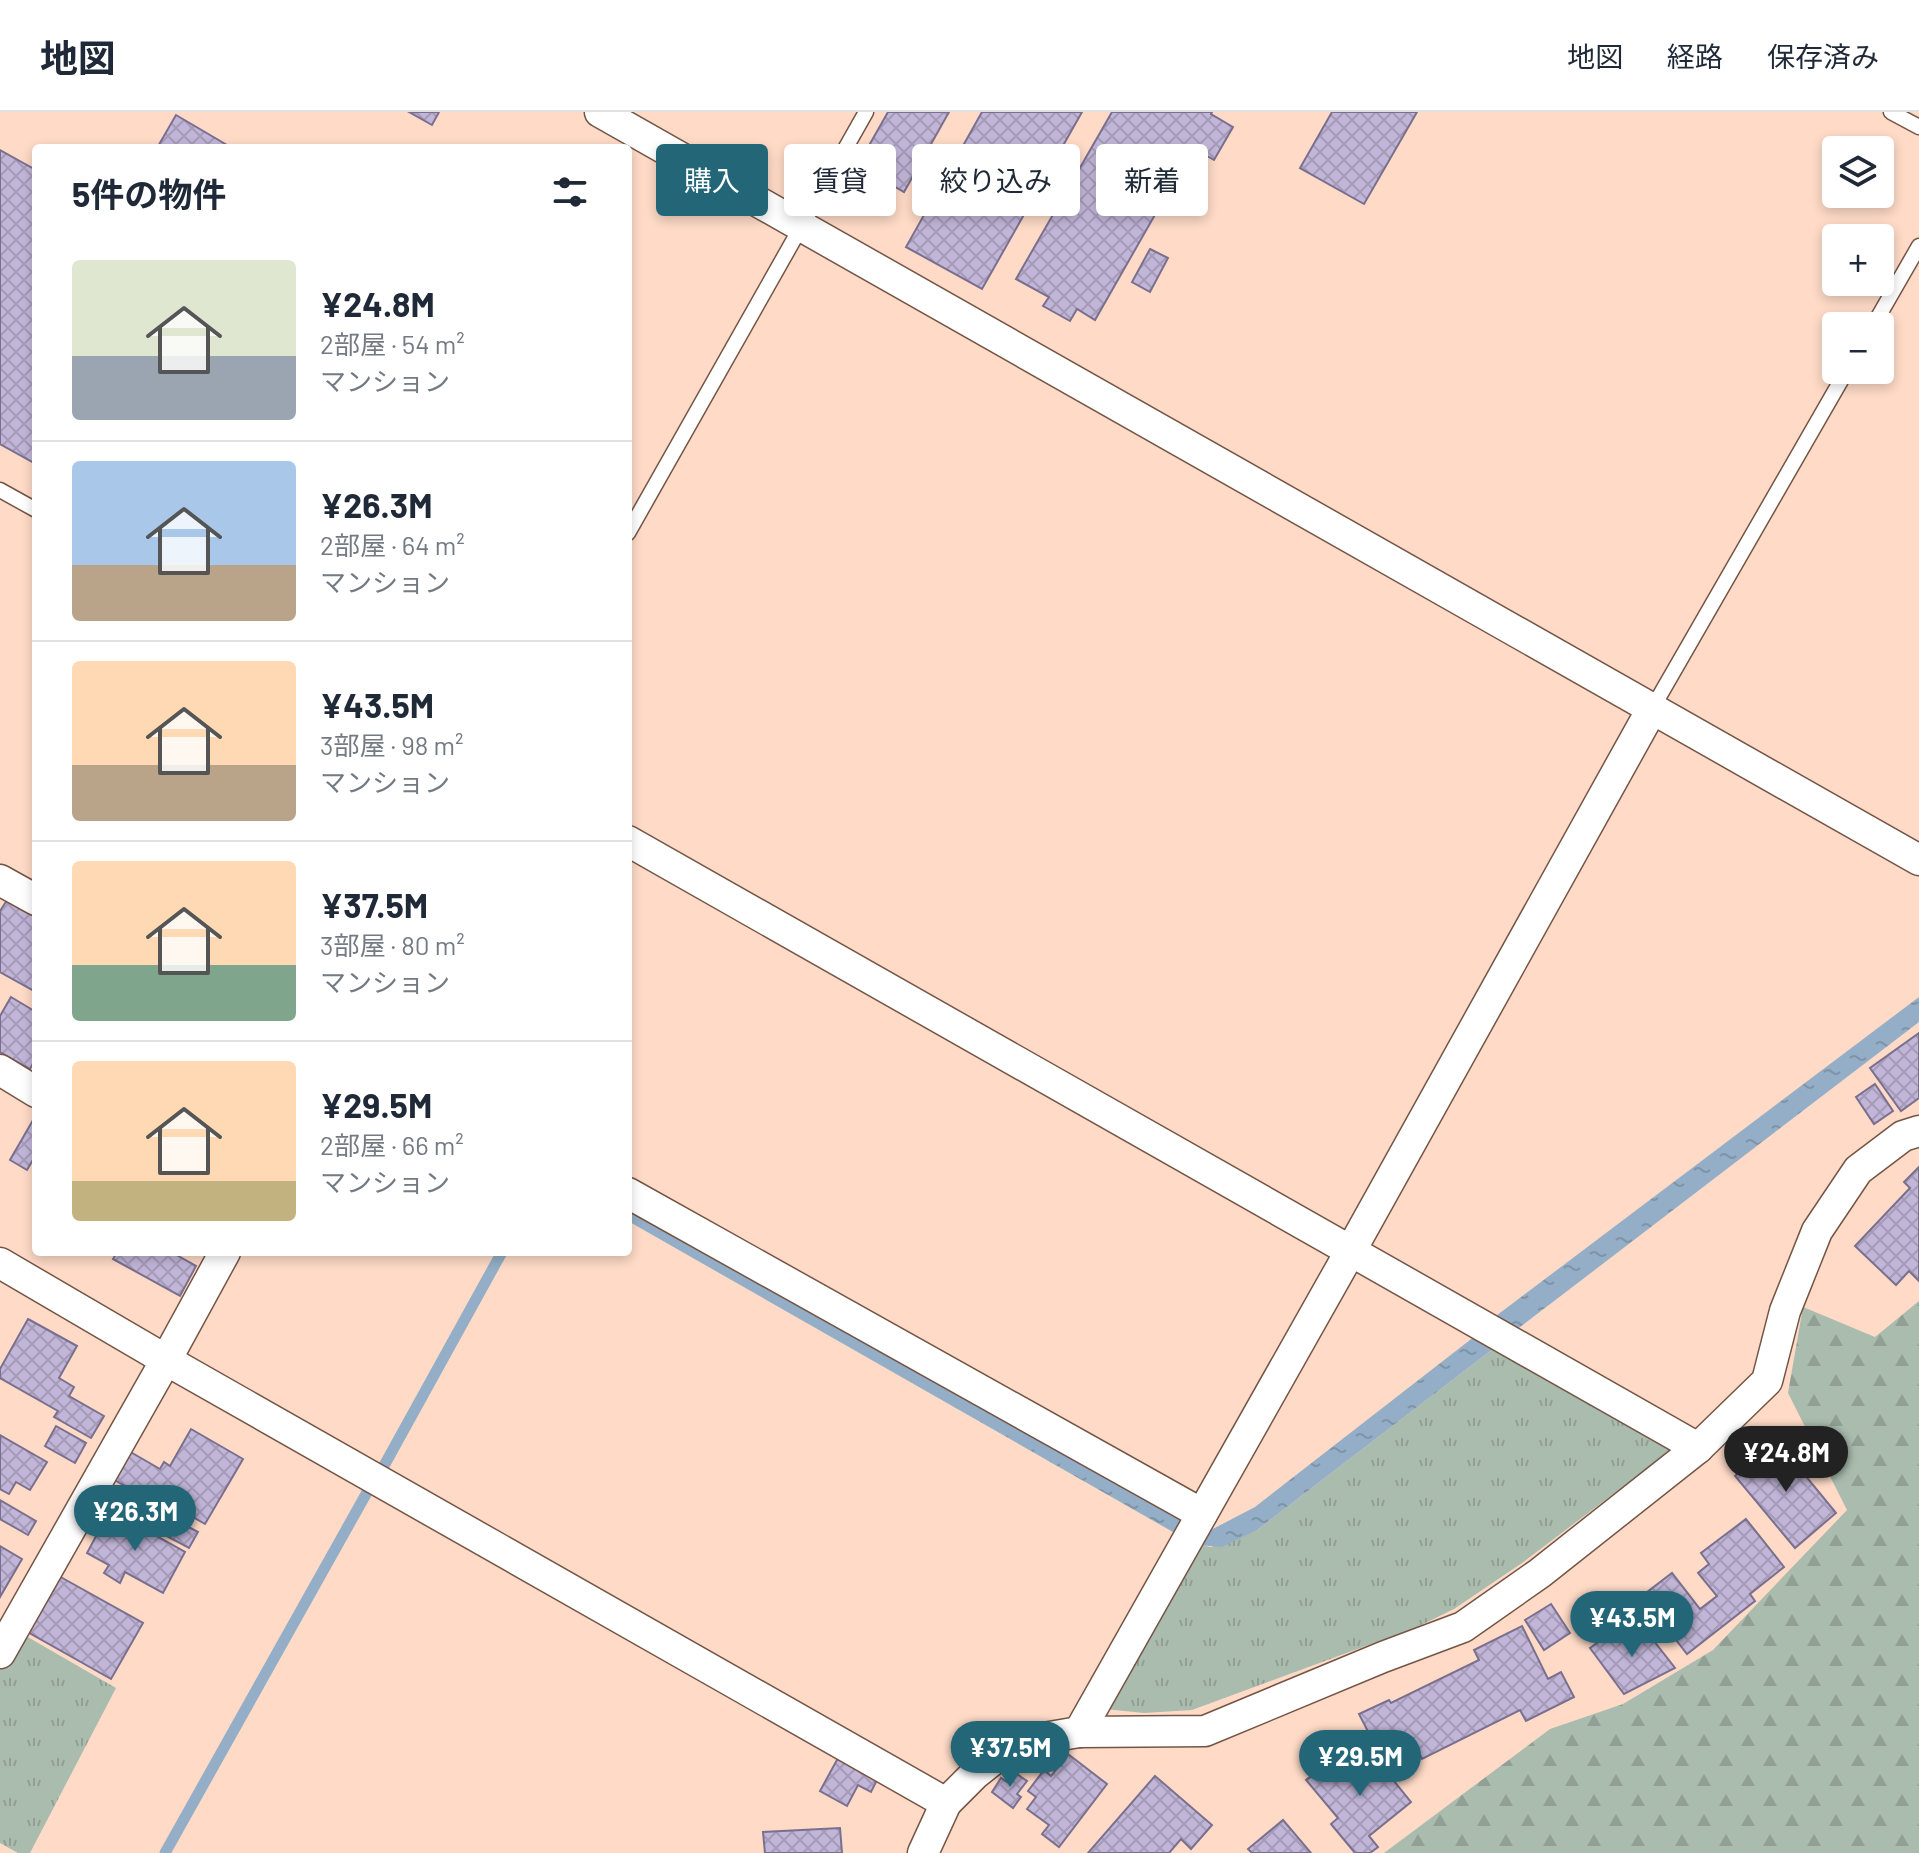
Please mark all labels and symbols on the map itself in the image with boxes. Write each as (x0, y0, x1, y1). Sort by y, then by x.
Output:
pin: ¥24.8M (1721, 1426, 1851, 1494)
pin: ¥26.3M (70, 1485, 200, 1553)
pin: ¥43.5M (1567, 1591, 1697, 1659)
pin: ¥37.5M (945, 1721, 1075, 1789)
pin: ¥29.5M (1295, 1730, 1425, 1798)

